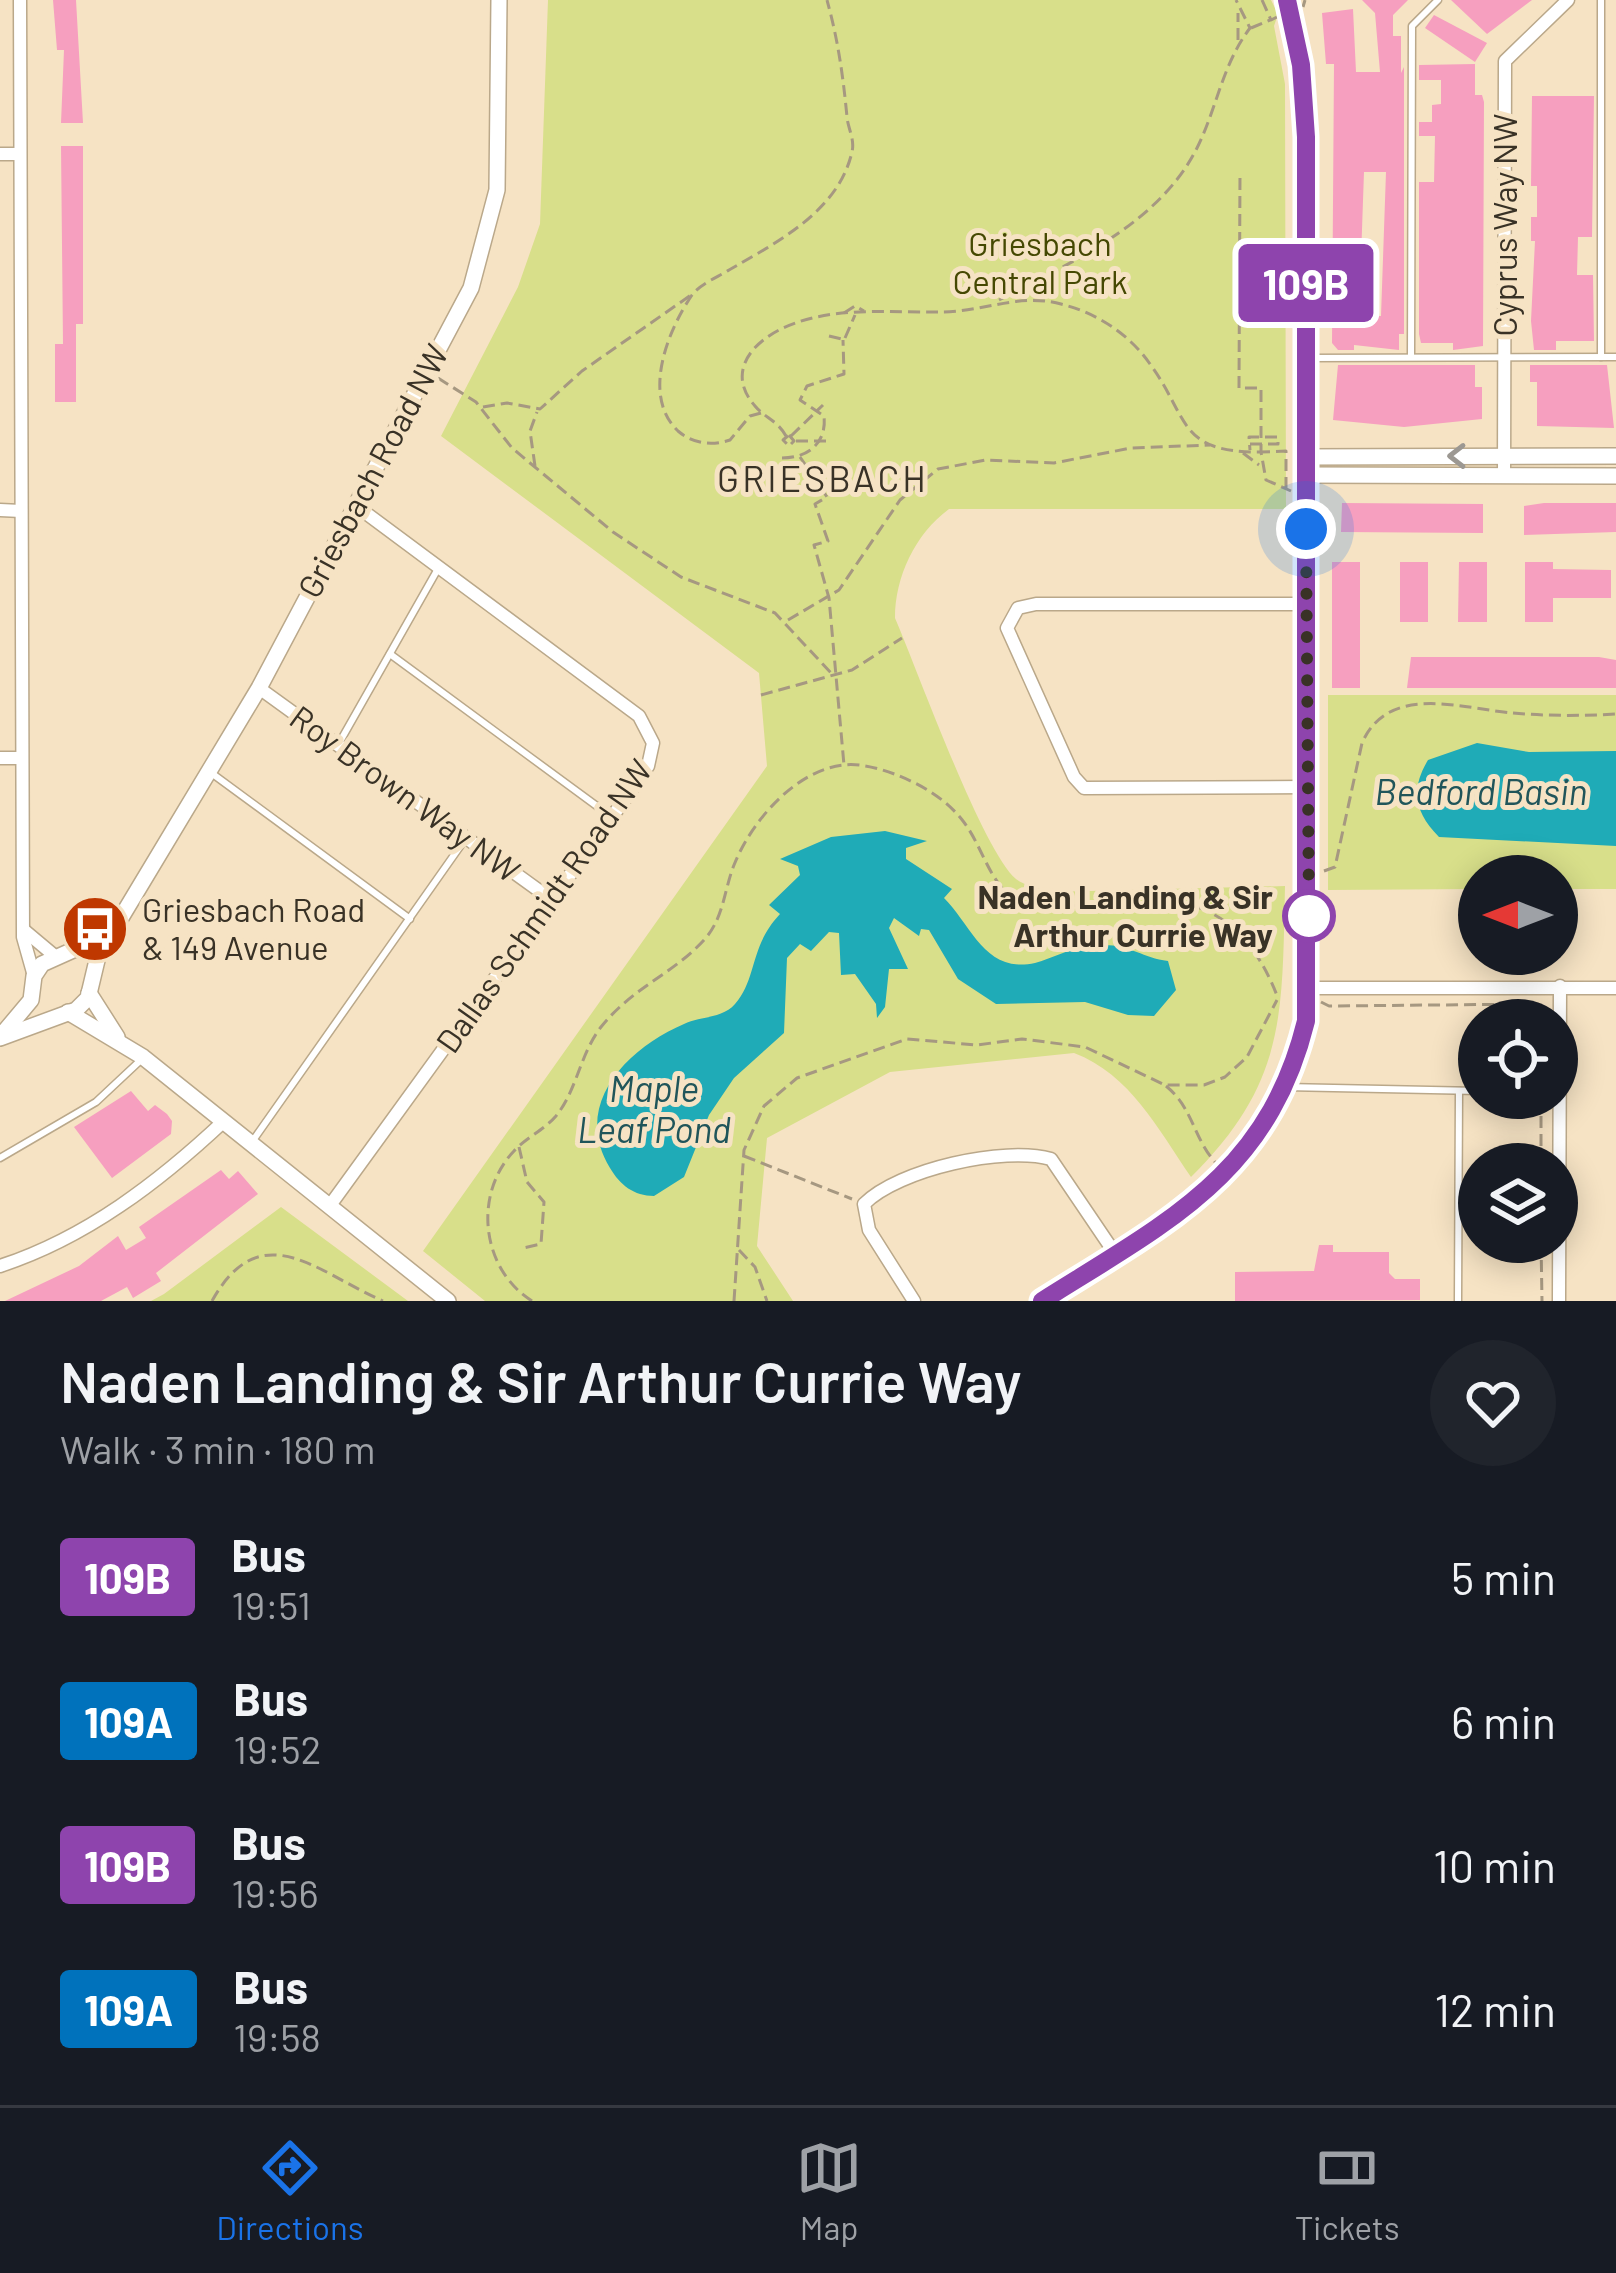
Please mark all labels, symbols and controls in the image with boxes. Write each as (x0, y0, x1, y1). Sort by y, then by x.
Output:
street label: Cyprus Way NW (1484, 114, 1524, 336)
park label: Griesbach Central Park (952, 223, 1128, 301)
line badge: 109B (1222, 244, 1390, 322)
text: 109B (1262, 258, 1350, 308)
street label: Griesbach Road NW (288, 337, 456, 604)
one-way arrow (1447, 443, 1465, 469)
district label: GRIESBACH (717, 456, 929, 499)
your location (1276, 499, 1336, 559)
street label: Roy Brown Way NW (283, 696, 528, 890)
street label: Dallas Schmidt Road NW (427, 751, 660, 1060)
water label: Bedford Basin (1375, 769, 1587, 812)
north arrow (1458, 855, 1578, 975)
map controls (1458, 855, 1578, 1263)
place label: Naden Landing & Sir Arthur Currie Way (977, 876, 1273, 954)
place label: Griesbach Road & 149 Avenue (142, 889, 365, 967)
marker: Naden Landing & Sir Arthur Currie Way (1284, 891, 1334, 941)
bus stop icon: Griesbach Road & 149 Avenue (60, 894, 130, 964)
button: locate (1458, 999, 1578, 1119)
water label: Maple Leaf Pond (577, 1066, 731, 1150)
button: layers (1458, 1143, 1578, 1263)
button: heart (1430, 1340, 1556, 1466)
text: Naden Landing & Sir Arthur Currie Way (60, 1346, 1022, 1414)
text: Walk · 3 min · 180 m (60, 1425, 376, 1472)
text: Bus (231, 1527, 306, 1581)
text: 5 min (1451, 1550, 1556, 1604)
text: 109B (84, 1552, 171, 1602)
text: 19:51 (231, 1581, 311, 1628)
text: Bus (233, 1671, 308, 1725)
text: 6 min (1451, 1694, 1556, 1748)
text: 109A (84, 1696, 173, 1746)
text: 19:52 (233, 1725, 321, 1772)
text: Bus (231, 1815, 306, 1869)
text: 10 min (1433, 1838, 1556, 1892)
text: 109B (84, 1840, 171, 1890)
text: 19:56 (231, 1869, 318, 1916)
text: Bus (233, 1959, 308, 2013)
text: 12 min (1434, 1982, 1556, 2036)
text: 109A (84, 1984, 173, 2034)
text: 19:58 (233, 2013, 321, 2060)
tab: Directions (216, 2135, 364, 2247)
tab: Map (796, 2135, 862, 2247)
tab: Tickets (1295, 2135, 1400, 2247)

